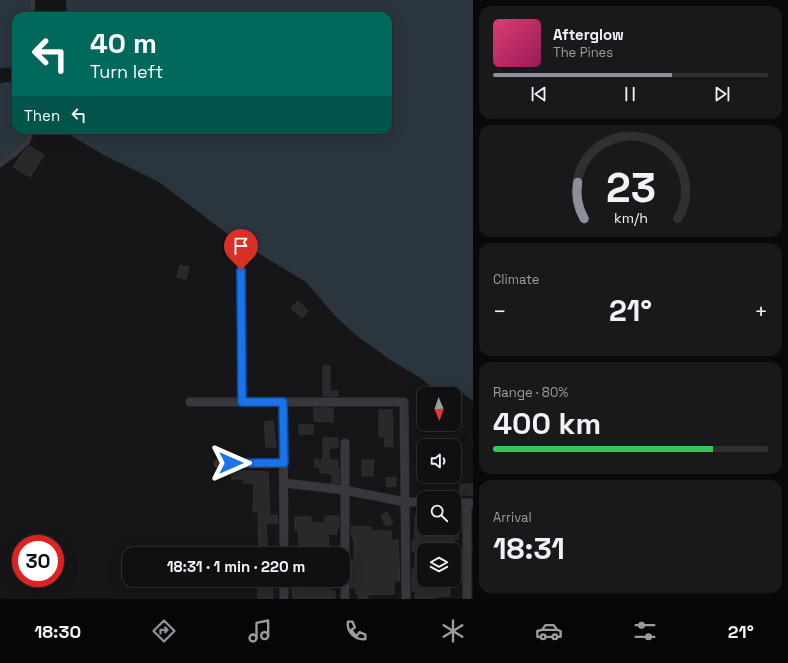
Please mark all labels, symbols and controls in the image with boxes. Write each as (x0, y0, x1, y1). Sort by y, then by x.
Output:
text: 40 m (90, 25, 157, 61)
text: Afterglow (553, 25, 624, 44)
icon: left (24, 28, 76, 80)
text: The Pines (553, 44, 613, 61)
text: Turn left (90, 60, 163, 83)
icon: previous (528, 83, 550, 105)
icon: pause (619, 83, 641, 105)
icon: next (711, 83, 733, 105)
icon: left (68, 104, 90, 126)
text: Then (24, 106, 60, 125)
text: 23 (606, 161, 656, 214)
text: km/h (613, 208, 648, 226)
pin (224, 229, 258, 270)
icon: arrive (230, 235, 252, 257)
text: Climate (493, 271, 539, 288)
text: 21° (609, 291, 652, 330)
text: − (493, 297, 507, 325)
text: + (754, 297, 768, 325)
text: Range · 80% (493, 384, 568, 401)
north arrow (417, 387, 461, 431)
map controls (417, 387, 461, 587)
text: 400 km (493, 404, 601, 443)
button: sound (417, 439, 461, 483)
position arrow (210, 442, 252, 484)
button: search (417, 491, 461, 535)
text: Arrival (493, 509, 532, 526)
text: 18:31 (493, 529, 565, 568)
speed limit sign: 30 (12, 535, 64, 587)
button: layers (417, 543, 461, 587)
text: 18:31 · 1 min · 220 m (167, 557, 305, 576)
icon: directions (150, 617, 178, 645)
icon: music (246, 617, 274, 645)
icon: phone (342, 617, 370, 645)
icon: climate (439, 617, 467, 645)
icon: car (535, 617, 563, 645)
icon: filters (631, 617, 659, 645)
text: 18:30 (34, 620, 81, 643)
text: 21° (728, 620, 754, 643)

